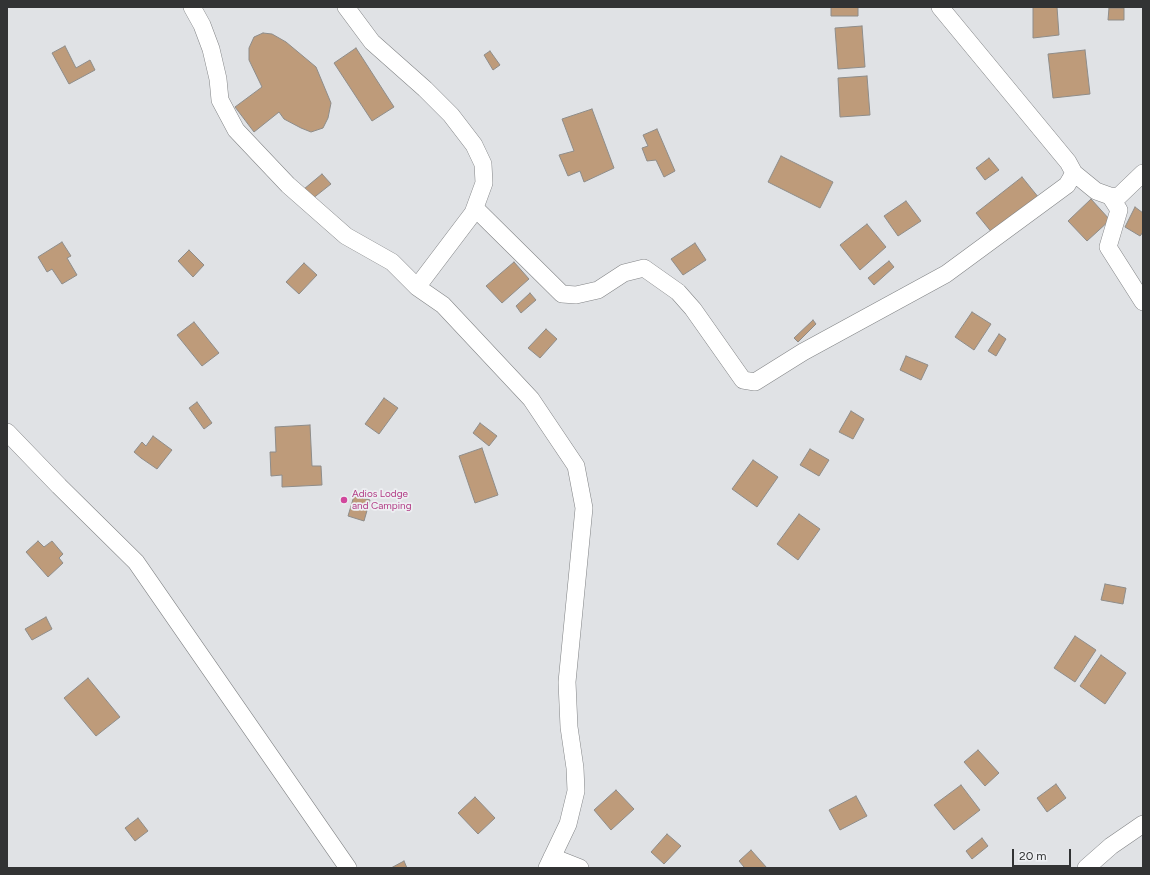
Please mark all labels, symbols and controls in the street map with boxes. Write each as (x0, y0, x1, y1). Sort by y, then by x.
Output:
place label: Adios Lodge and Camping (352, 488, 412, 512)
marker: Adios Lodge and Camping (339, 495, 349, 505)
scale bar (1014, 841, 1073, 867)
text: 20 m (1019, 849, 1047, 863)

